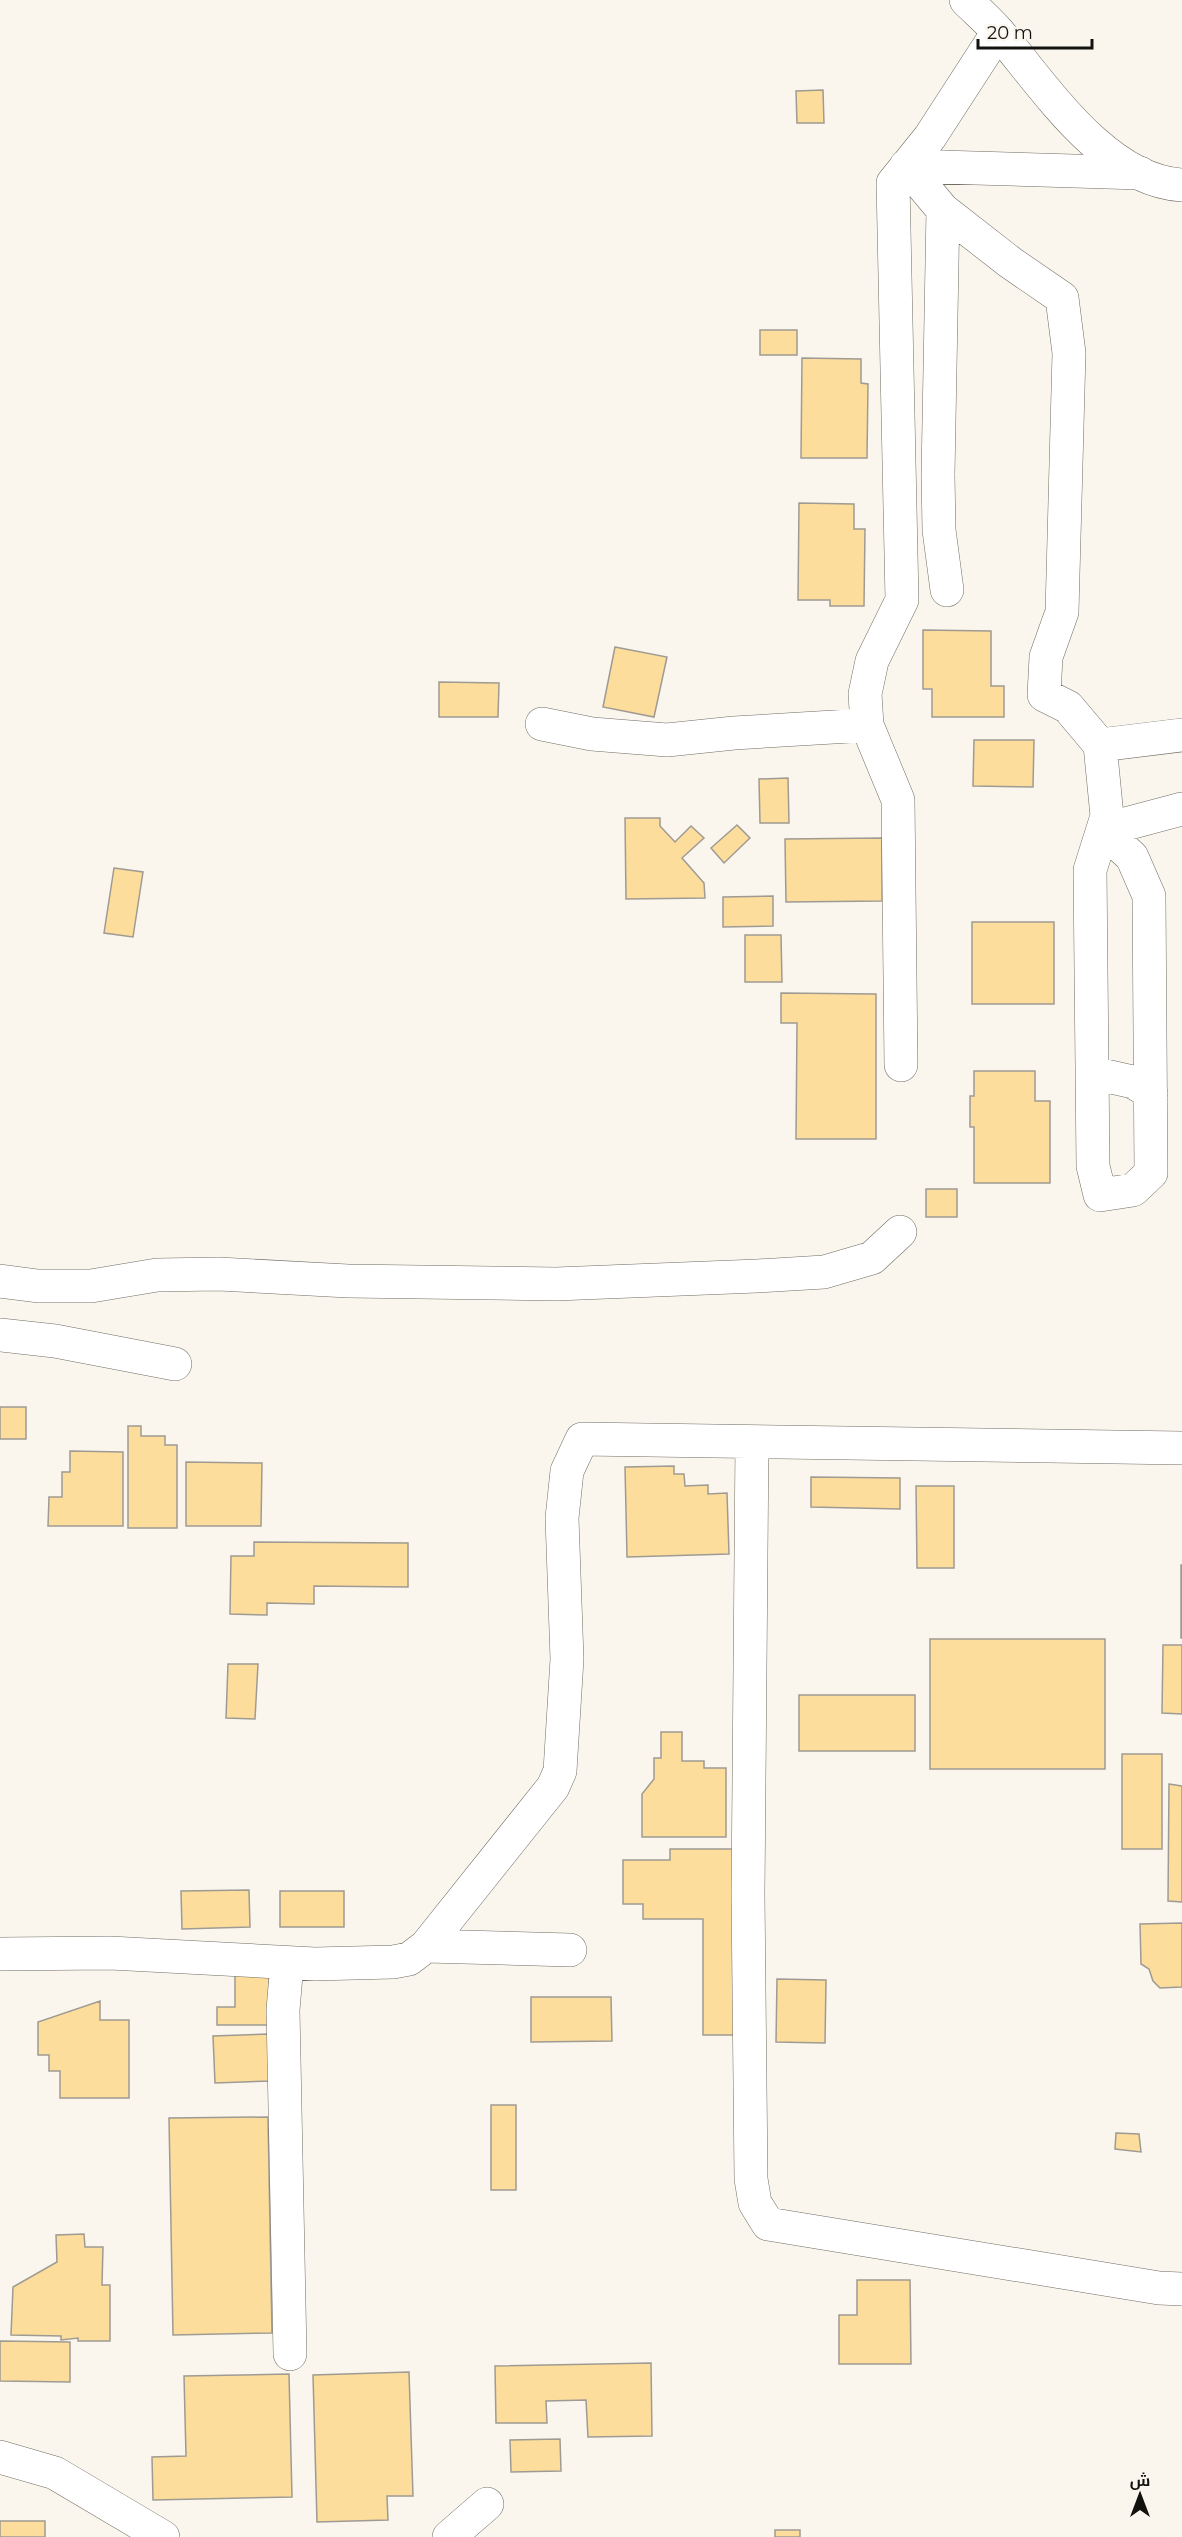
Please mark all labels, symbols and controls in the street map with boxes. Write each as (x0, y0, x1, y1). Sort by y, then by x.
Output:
scale bar (978, 12, 1092, 50)
text: 20 m (987, 22, 1033, 44)
north arrow (1110, 2465, 1170, 2525)
text: ش (1130, 2471, 1150, 2490)

